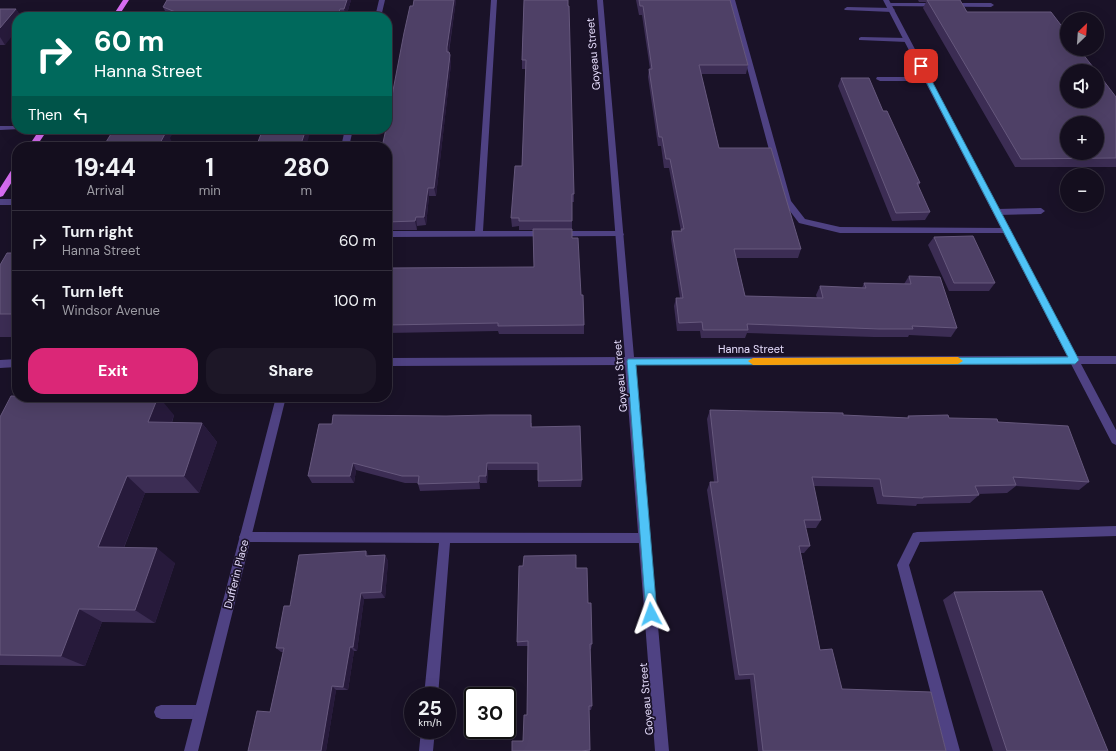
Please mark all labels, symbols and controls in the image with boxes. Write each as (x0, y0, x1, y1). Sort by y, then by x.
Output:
north arrow (1060, 12, 1104, 56)
map controls (1060, 12, 1104, 212)
street label: Goyeau Street (583, 17, 603, 91)
text: 60 m (94, 23, 164, 60)
icon: right (28, 28, 80, 80)
pin (904, 49, 938, 83)
icon: arrive (910, 55, 932, 77)
text: Hanna Street (94, 59, 202, 83)
button: sound (1060, 64, 1104, 108)
icon: left (70, 104, 92, 126)
text: Then (28, 105, 62, 125)
button: + (1060, 116, 1104, 160)
text: 19:44 (75, 152, 136, 183)
text: 1 (205, 152, 214, 183)
text: 280 (284, 152, 329, 183)
button: − (1060, 168, 1104, 212)
text: Arrival (86, 182, 124, 199)
text: min (199, 182, 221, 199)
text: m (301, 182, 312, 199)
text: Turn right (62, 222, 133, 242)
icon: right (28, 230, 50, 252)
text: 60 m (339, 231, 376, 251)
text: Hanna Street (62, 242, 140, 259)
text: Turn left (62, 282, 123, 302)
icon: left (28, 290, 50, 312)
text: 100 m (333, 291, 376, 311)
text: Windsor Avenue (62, 302, 160, 319)
street label: Goyeau Street (610, 339, 630, 413)
street label: Hanna Street (718, 342, 784, 356)
button: Exit (28, 348, 198, 394)
button: Share (206, 348, 376, 394)
street label: Dufferin Place (221, 538, 251, 610)
position arrow (630, 593, 672, 635)
street label: Goyeau Street (636, 662, 656, 736)
speed limit sign: 30 (464, 687, 516, 739)
text: 25 (418, 695, 442, 721)
text: km/h (418, 716, 442, 729)

